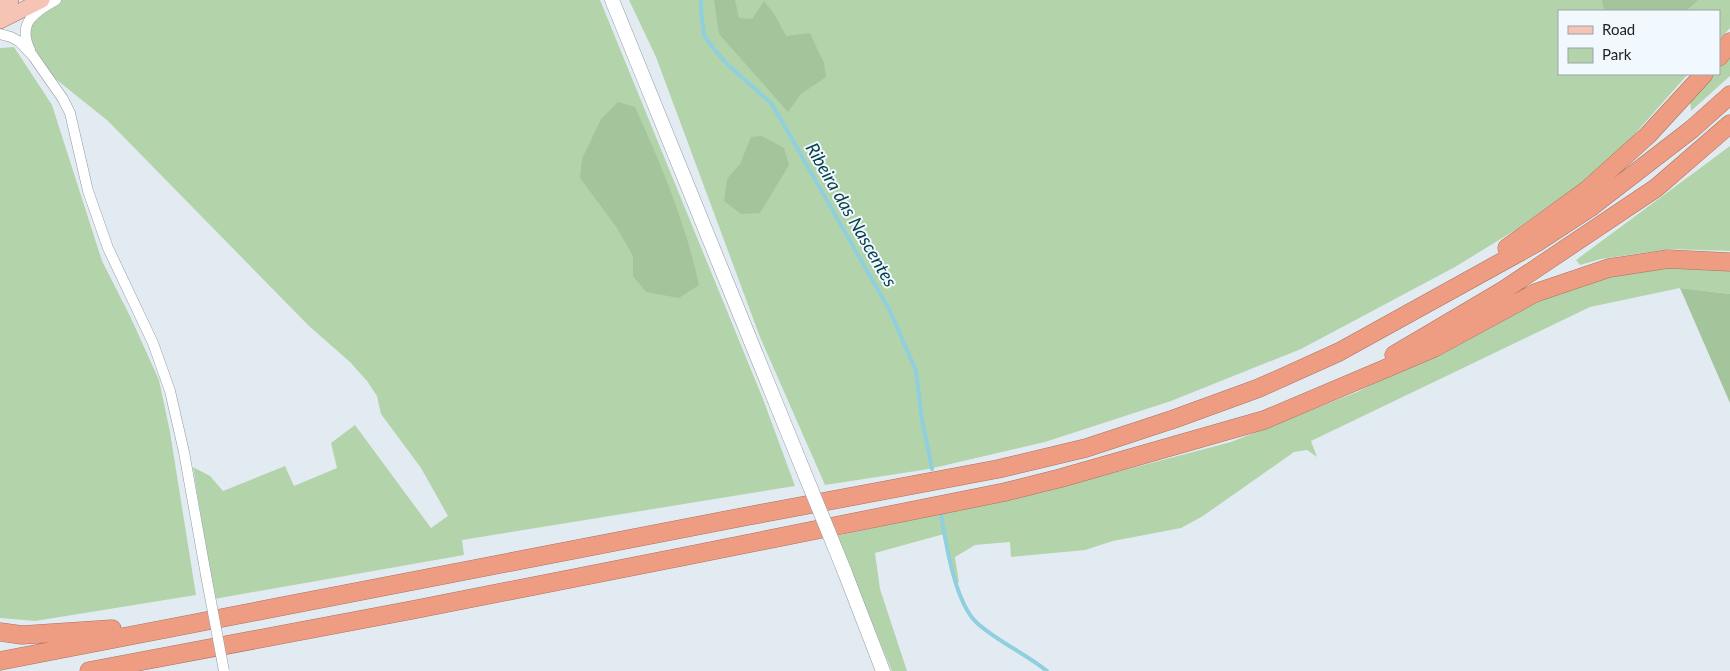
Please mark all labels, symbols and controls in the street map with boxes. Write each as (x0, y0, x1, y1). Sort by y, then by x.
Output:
legend (1558, 10, 1720, 75)
text: Road (1602, 20, 1635, 38)
text: Park (1602, 45, 1632, 63)
water label: Ribeira das Nascentes (802, 138, 902, 291)

